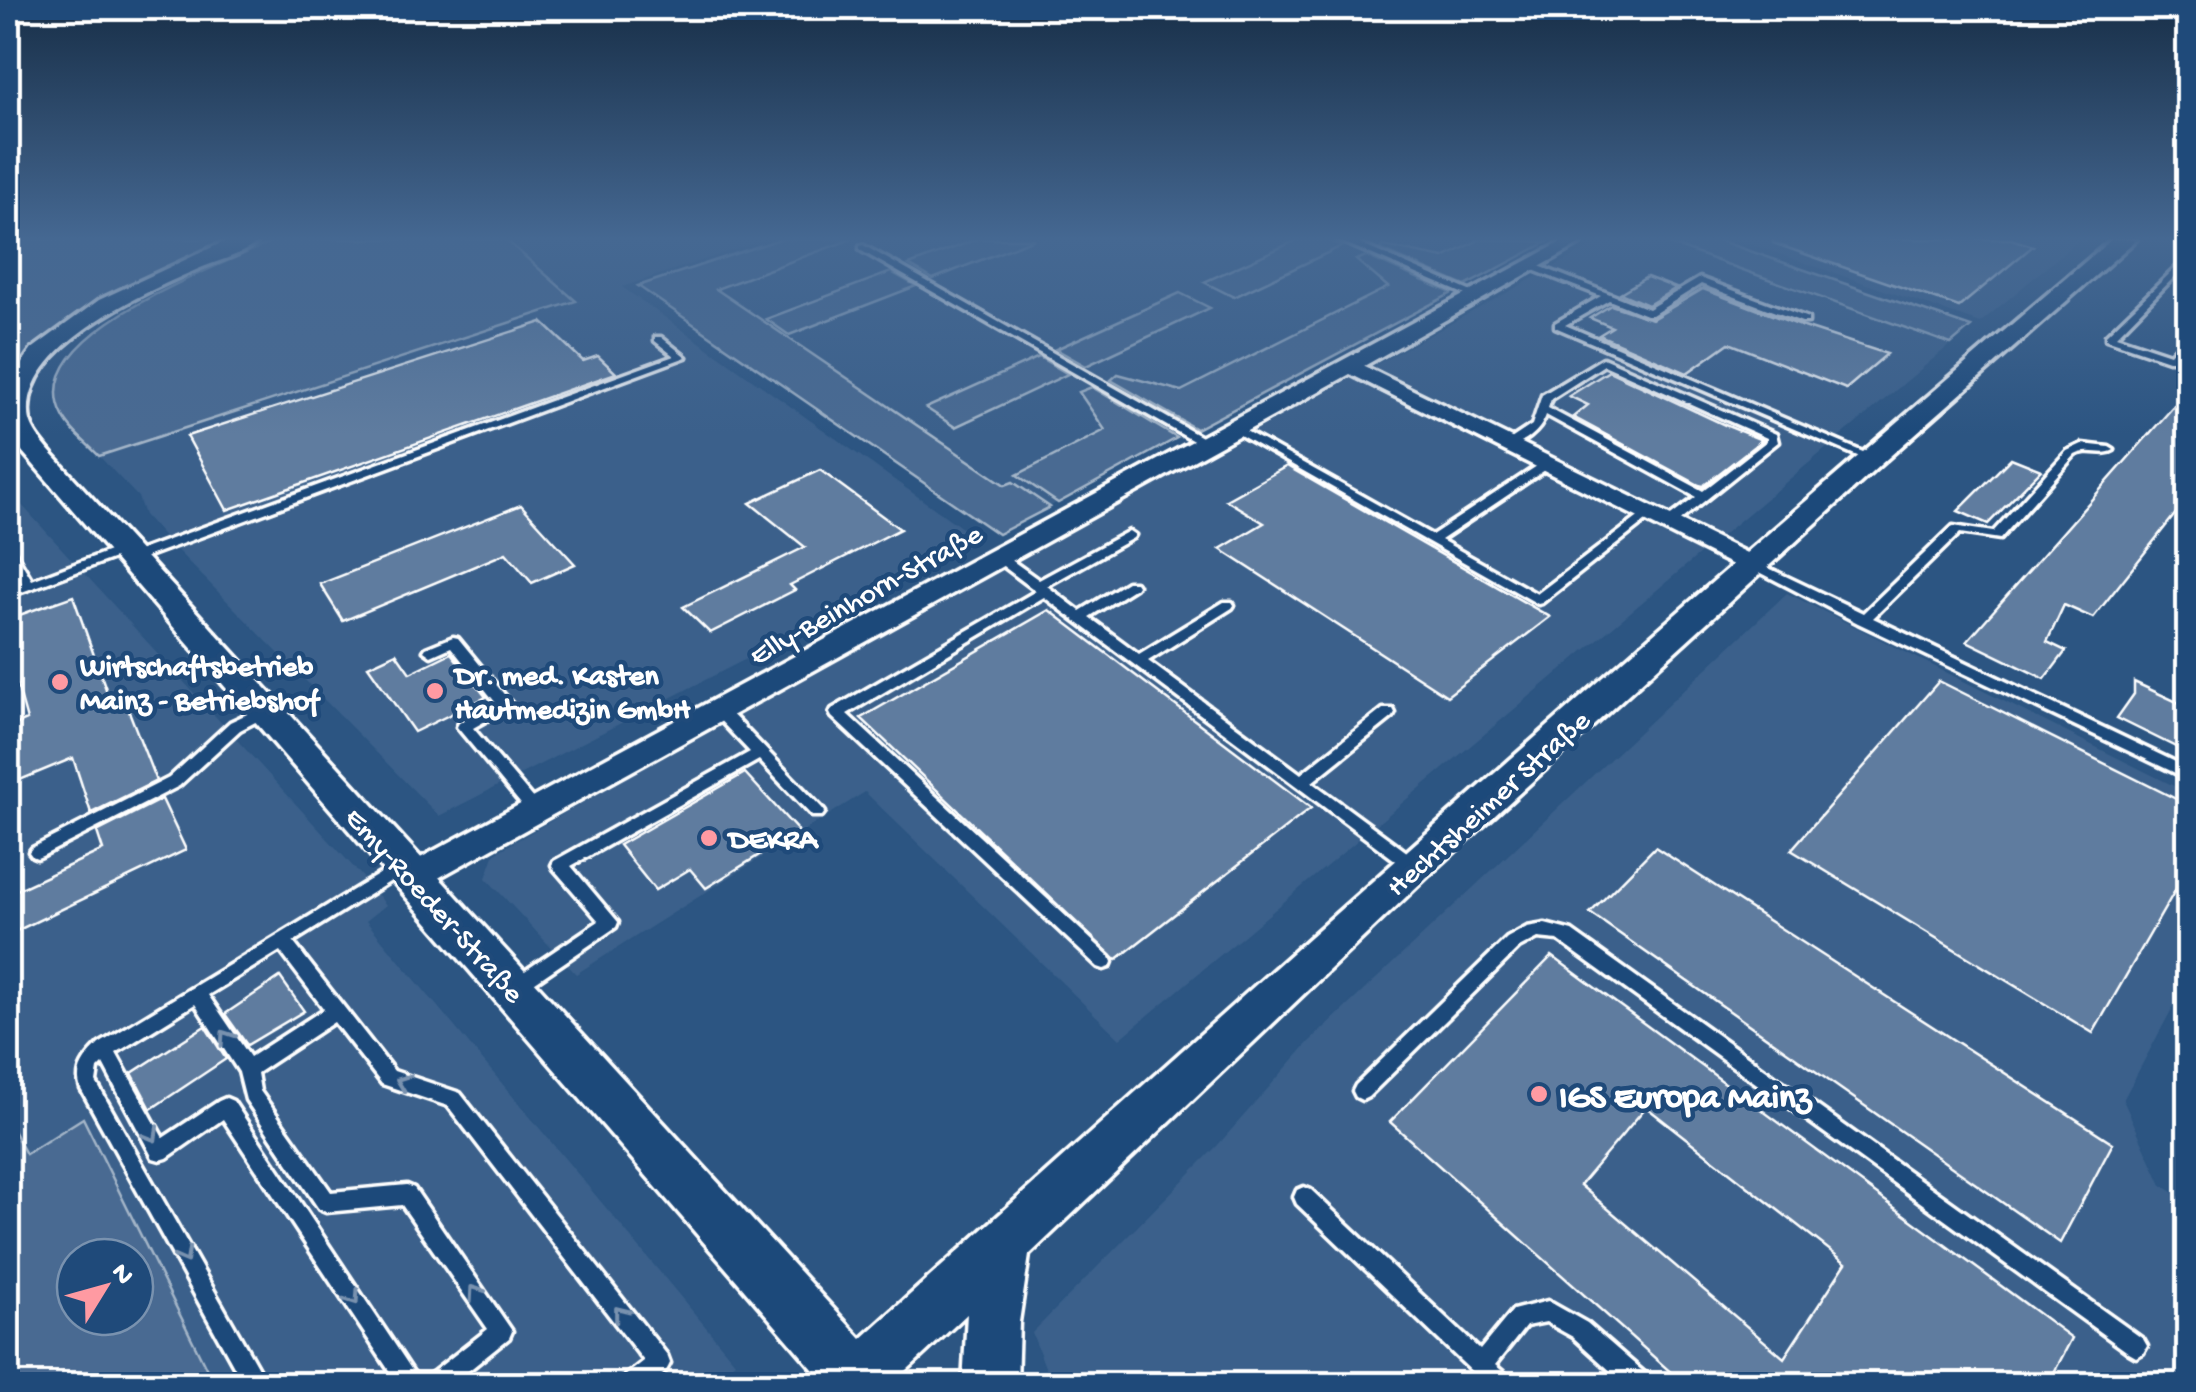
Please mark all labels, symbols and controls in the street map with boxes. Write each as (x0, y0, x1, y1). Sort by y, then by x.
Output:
street label: Elly-Beinhorn-Straße (745, 518, 990, 675)
place label: Wirtschaftsbetrieb Mainz - Betriebshof (79, 652, 321, 721)
place label: Dr. med. Kasten Hautmedizin GmbH (452, 661, 691, 730)
marker: Wirtschaftsbetrieb Mainz - Betriebshof (49, 671, 71, 693)
marker: Dr. med. Kasten Hautmedizin GmbH (424, 680, 446, 702)
street label: Hechtsheimer Straße (1381, 704, 1599, 906)
street label: Emy-Roeder-Straße (336, 802, 530, 1012)
place label: DEKRA (726, 825, 819, 860)
marker: DEKRA (698, 827, 720, 849)
one-way arrow (220, 1029, 238, 1048)
one-way arrow (395, 1074, 413, 1094)
place label: IGS Europa Mainz (1559, 1079, 1813, 1120)
marker: IGS Europa Mainz (1528, 1083, 1550, 1105)
one-way arrow (140, 1125, 159, 1143)
north arrow (55, 1237, 155, 1337)
one-way arrow (171, 1246, 191, 1264)
text: N (103, 1257, 140, 1292)
one-way arrow (469, 1285, 487, 1304)
one-way arrow (341, 1286, 359, 1305)
one-way arrow (615, 1306, 632, 1324)

